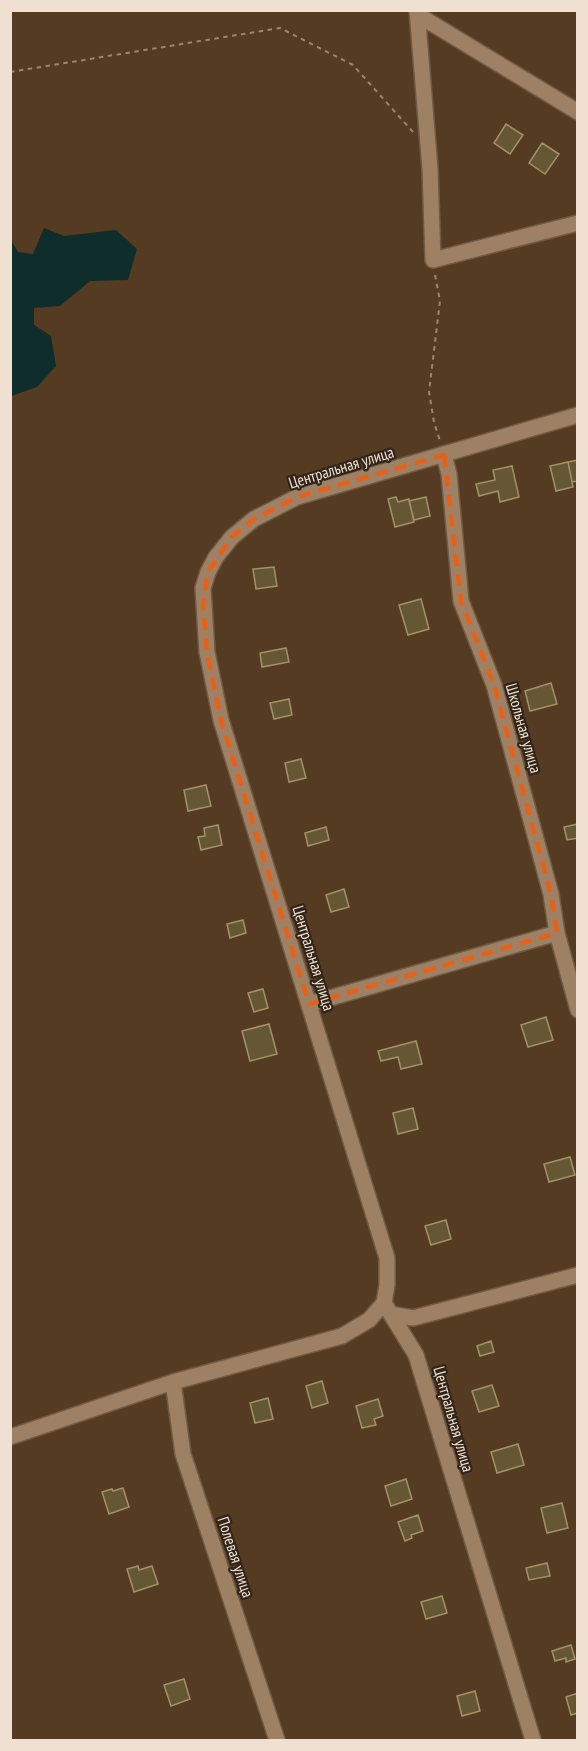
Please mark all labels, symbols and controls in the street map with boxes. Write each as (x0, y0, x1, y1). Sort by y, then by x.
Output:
street label: Центральная улица (286, 442, 396, 492)
street label: Школьная улица (502, 681, 546, 775)
street label: Центральная улица (289, 903, 339, 1013)
street label: Центральная улица (429, 1364, 479, 1474)
street label: Полевая улица (214, 1514, 258, 1600)

